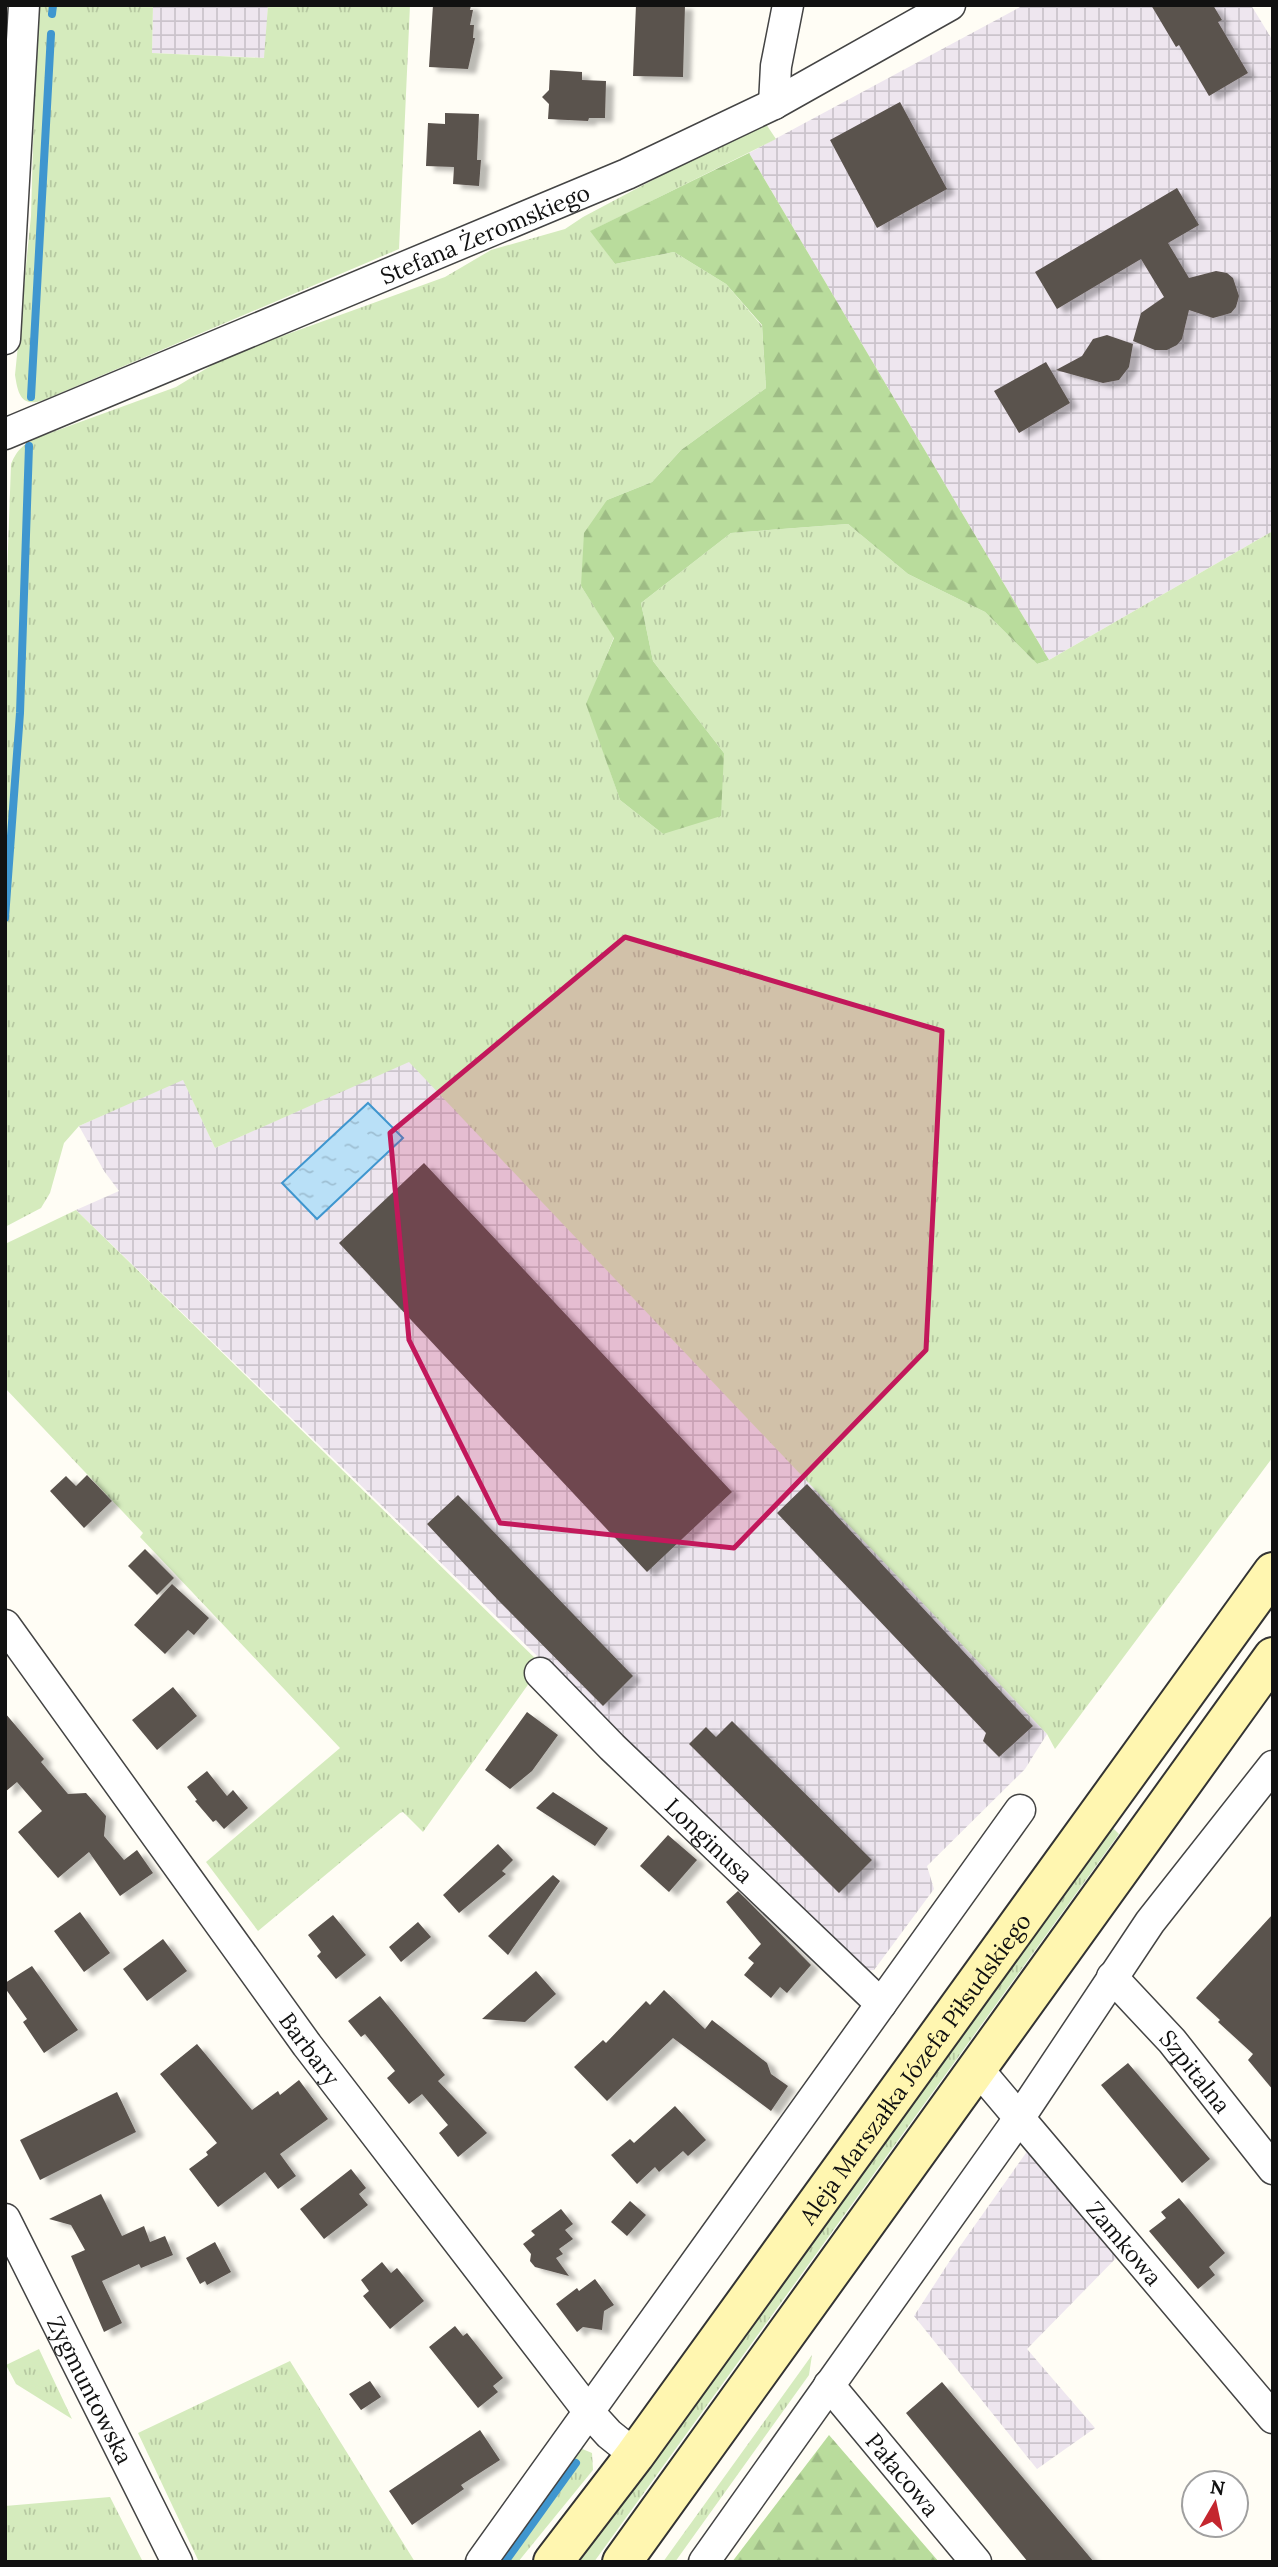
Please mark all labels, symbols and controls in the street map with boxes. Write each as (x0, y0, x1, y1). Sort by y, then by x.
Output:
street label: Stefana Żeromskiego (376, 177, 594, 290)
street label: Longinusa (659, 1791, 760, 1889)
street label: Aleja Marszałka Józefa Piłsudskiego (792, 1907, 1037, 2230)
street label: Barbary (273, 2006, 347, 2091)
street label: Szpitalna (1154, 2023, 1238, 2119)
street label: Zamkowa (1081, 2195, 1169, 2291)
street label: Zygmuntowska (41, 2311, 140, 2469)
street label: Pałacowa (860, 2427, 946, 2522)
north arrow (1180, 2469, 1250, 2539)
text: N (1209, 2474, 1227, 2500)

